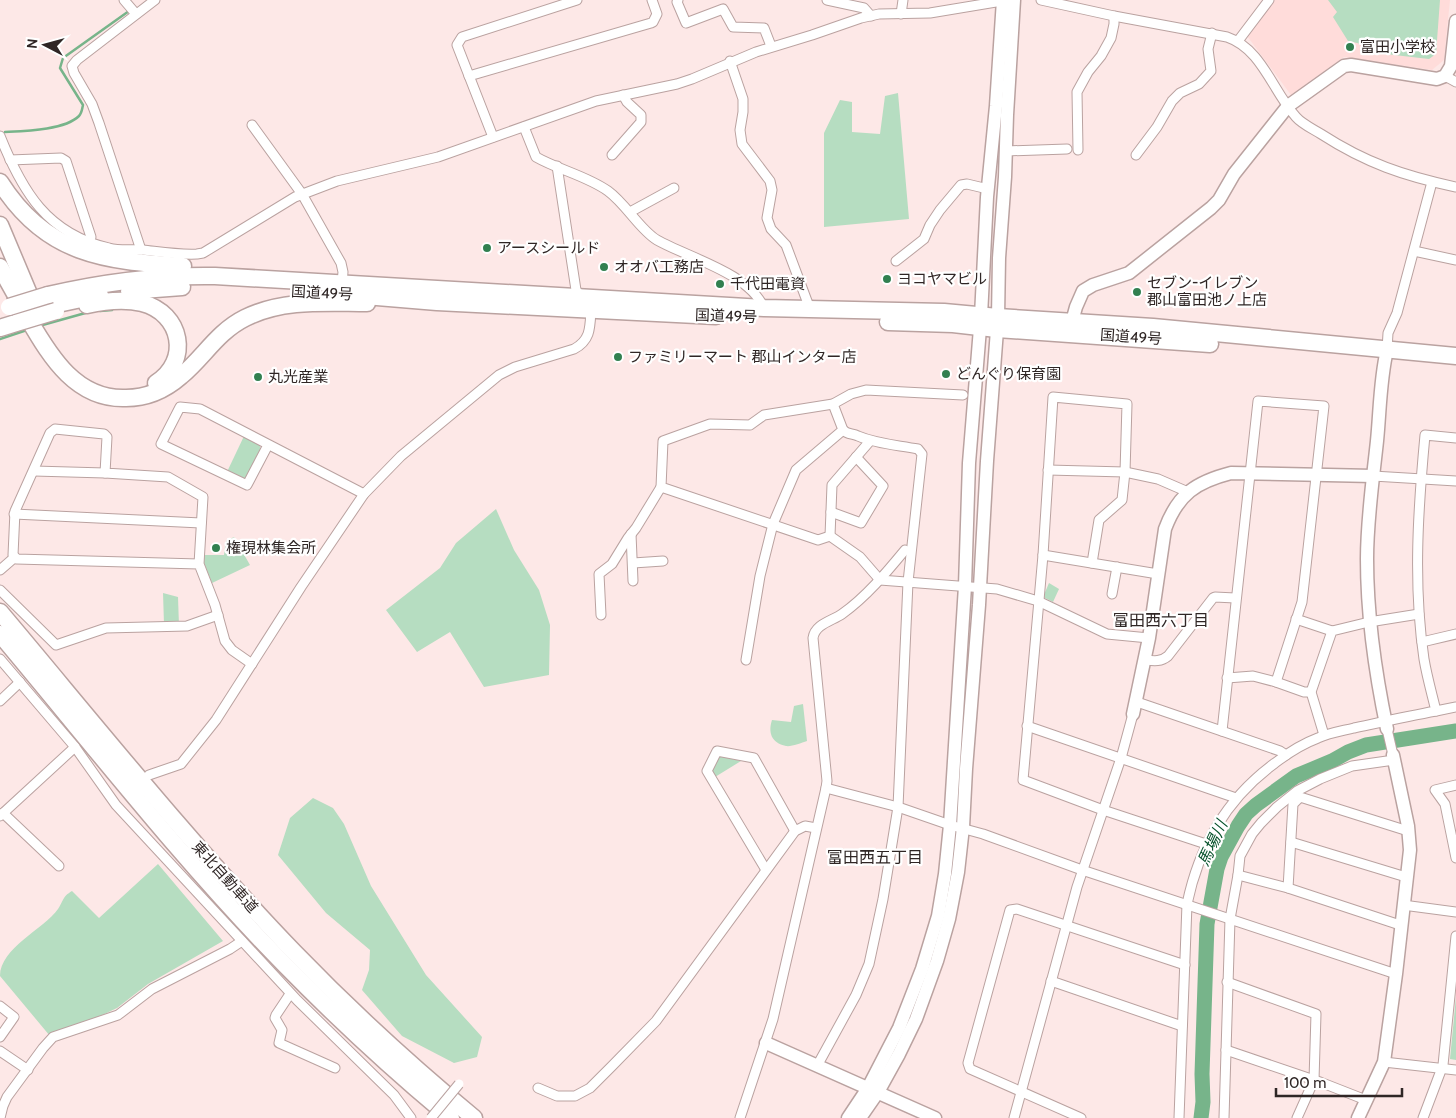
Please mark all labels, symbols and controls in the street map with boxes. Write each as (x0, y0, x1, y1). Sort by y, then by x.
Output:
north arrow (20, 20, 70, 70)
text: N (23, 38, 42, 50)
place label: 富田小学校 (1360, 38, 1435, 56)
marker: 富田小学校 (1344, 41, 1356, 53)
place label: アースシールド (497, 239, 600, 257)
marker: アースシールド (481, 242, 493, 254)
place label: オオバ工務店 (614, 258, 704, 276)
marker: オオバ工務店 (598, 261, 610, 273)
place label: ヨコヤマビル (897, 270, 987, 288)
marker: ヨコヤマビル (881, 273, 893, 285)
place label: セブン-イレブン 郡山富田池ノ上店 (1147, 274, 1267, 309)
place label: 千代田電資 (730, 275, 805, 293)
marker: 千代田電資 (714, 278, 726, 290)
street label: 国道49号 (290, 282, 354, 304)
marker: セブン-イレブン 郡山富田池ノ上店 (1131, 286, 1143, 298)
street label: 国道49号 (695, 306, 757, 326)
street label: 国道49号 (1099, 326, 1163, 348)
place label: ファミリーマート 郡山インター店 (628, 348, 856, 366)
marker: ファミリーマート 郡山インター店 (612, 351, 624, 363)
place label: どんぐり保育園 (956, 365, 1061, 383)
place label: 丸光産業 (268, 368, 328, 386)
marker: どんぐり保育園 (940, 368, 952, 380)
marker: 丸光産業 (252, 371, 264, 383)
place label: 権現林集会所 (226, 539, 316, 557)
marker: 権現林集会所 (210, 542, 222, 554)
district label: 富田西六丁目 (1113, 611, 1209, 630)
water label: 馬場川 (1194, 816, 1232, 869)
street label: 東北自動車道 (188, 838, 262, 916)
district label: 富田西五丁目 (827, 848, 923, 867)
scale bar (1276, 1066, 1402, 1098)
text: 100 m (1284, 1074, 1326, 1092)

